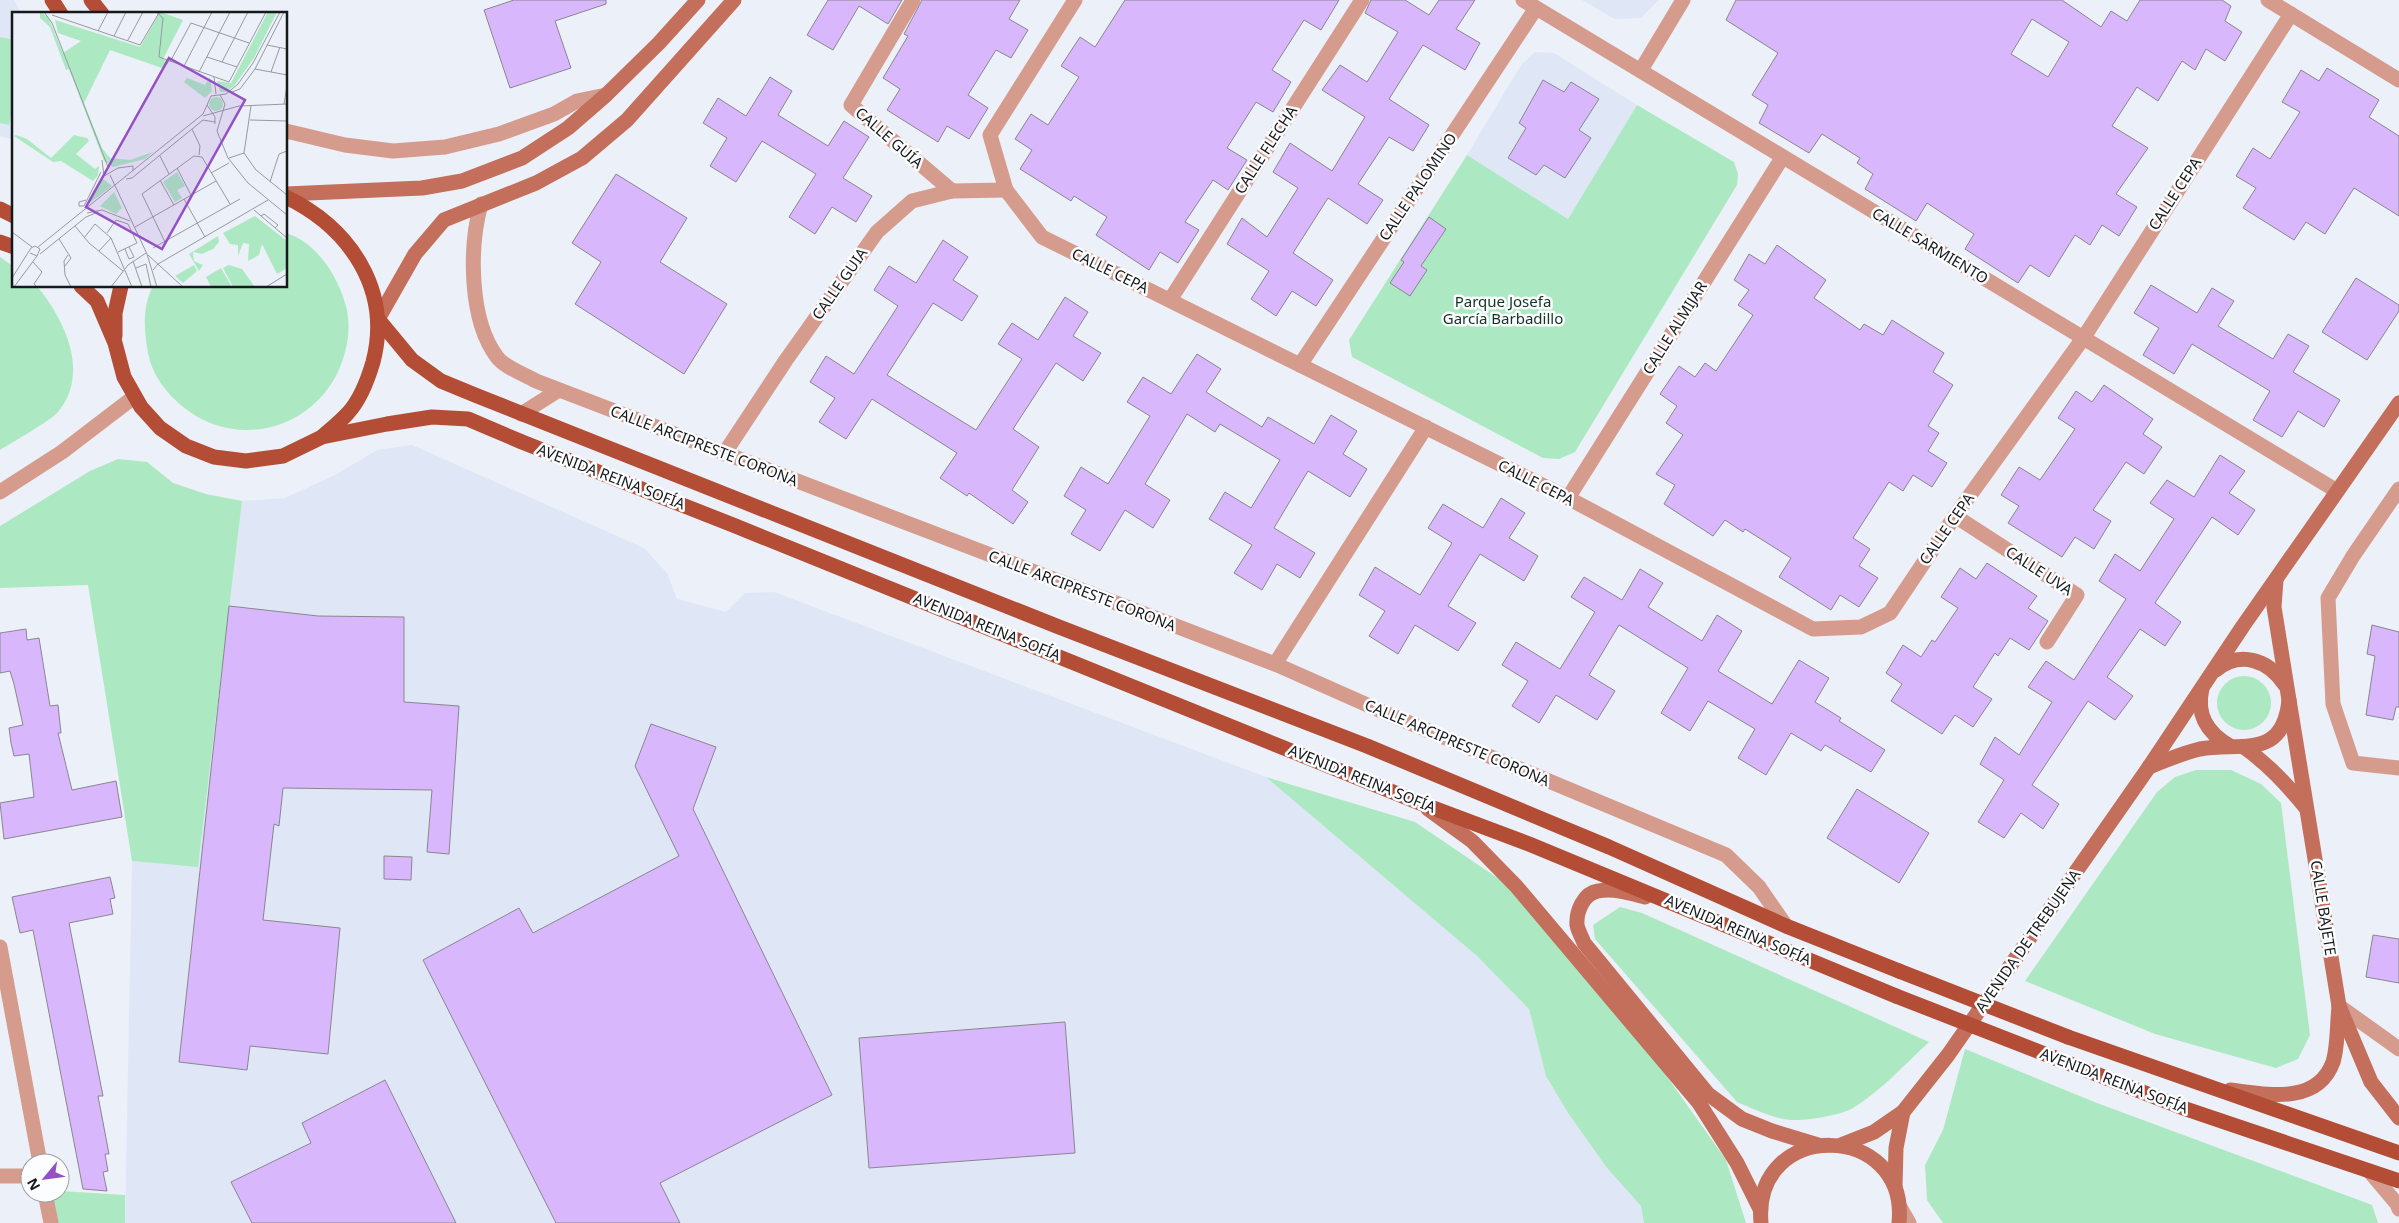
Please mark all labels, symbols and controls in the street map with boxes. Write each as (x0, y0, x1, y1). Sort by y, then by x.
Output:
inset map (12, 12, 288, 288)
street label: CALLE FLECHA (1229, 101, 1301, 197)
street label: CALLE GUÍA (852, 102, 928, 172)
street label: CALLE PALOMINO (1374, 129, 1461, 244)
street label: CALLE CEPA (2143, 153, 2205, 234)
street label: CALLE SARMIENTO (1869, 202, 1992, 288)
street label: CALLE GUIA (807, 243, 872, 323)
street label: CALLE CEPA (1069, 243, 1152, 297)
street label: CALLE ALMIJAR (1638, 277, 1711, 378)
park label: Parque Josefa García Barbadillo (1443, 291, 1563, 328)
street label: CALLE ARCIPRESTE CORONA (608, 400, 801, 490)
street label: AVENIDA REINA SOFÍA (534, 439, 689, 514)
street label: CALLE CEPA (1495, 454, 1578, 510)
street label: CALLE CEPA (1914, 488, 1978, 568)
street label: CALLE UVA (2002, 541, 2077, 599)
street label: CALLE ARCIPRESTE CORONA (986, 545, 1179, 635)
street label: AVENIDA REINA SOFÍA (911, 587, 1064, 665)
street label: CALLE ARCIPRESTE CORONA (1362, 694, 1553, 790)
street label: AVENIDA REINA SOFÍA (1286, 739, 1439, 817)
street label: CALLE BAJETE (2307, 859, 2341, 957)
street label: AVENIDA DE TREBUJENA (1970, 865, 2084, 1016)
street label: AVENIDA REINA SOFÍA (1662, 889, 1815, 969)
street label: AVENIDA REINA SOFÍA (2037, 1043, 2192, 1118)
north arrow (20, 1153, 70, 1203)
text: N (22, 1175, 44, 1194)

